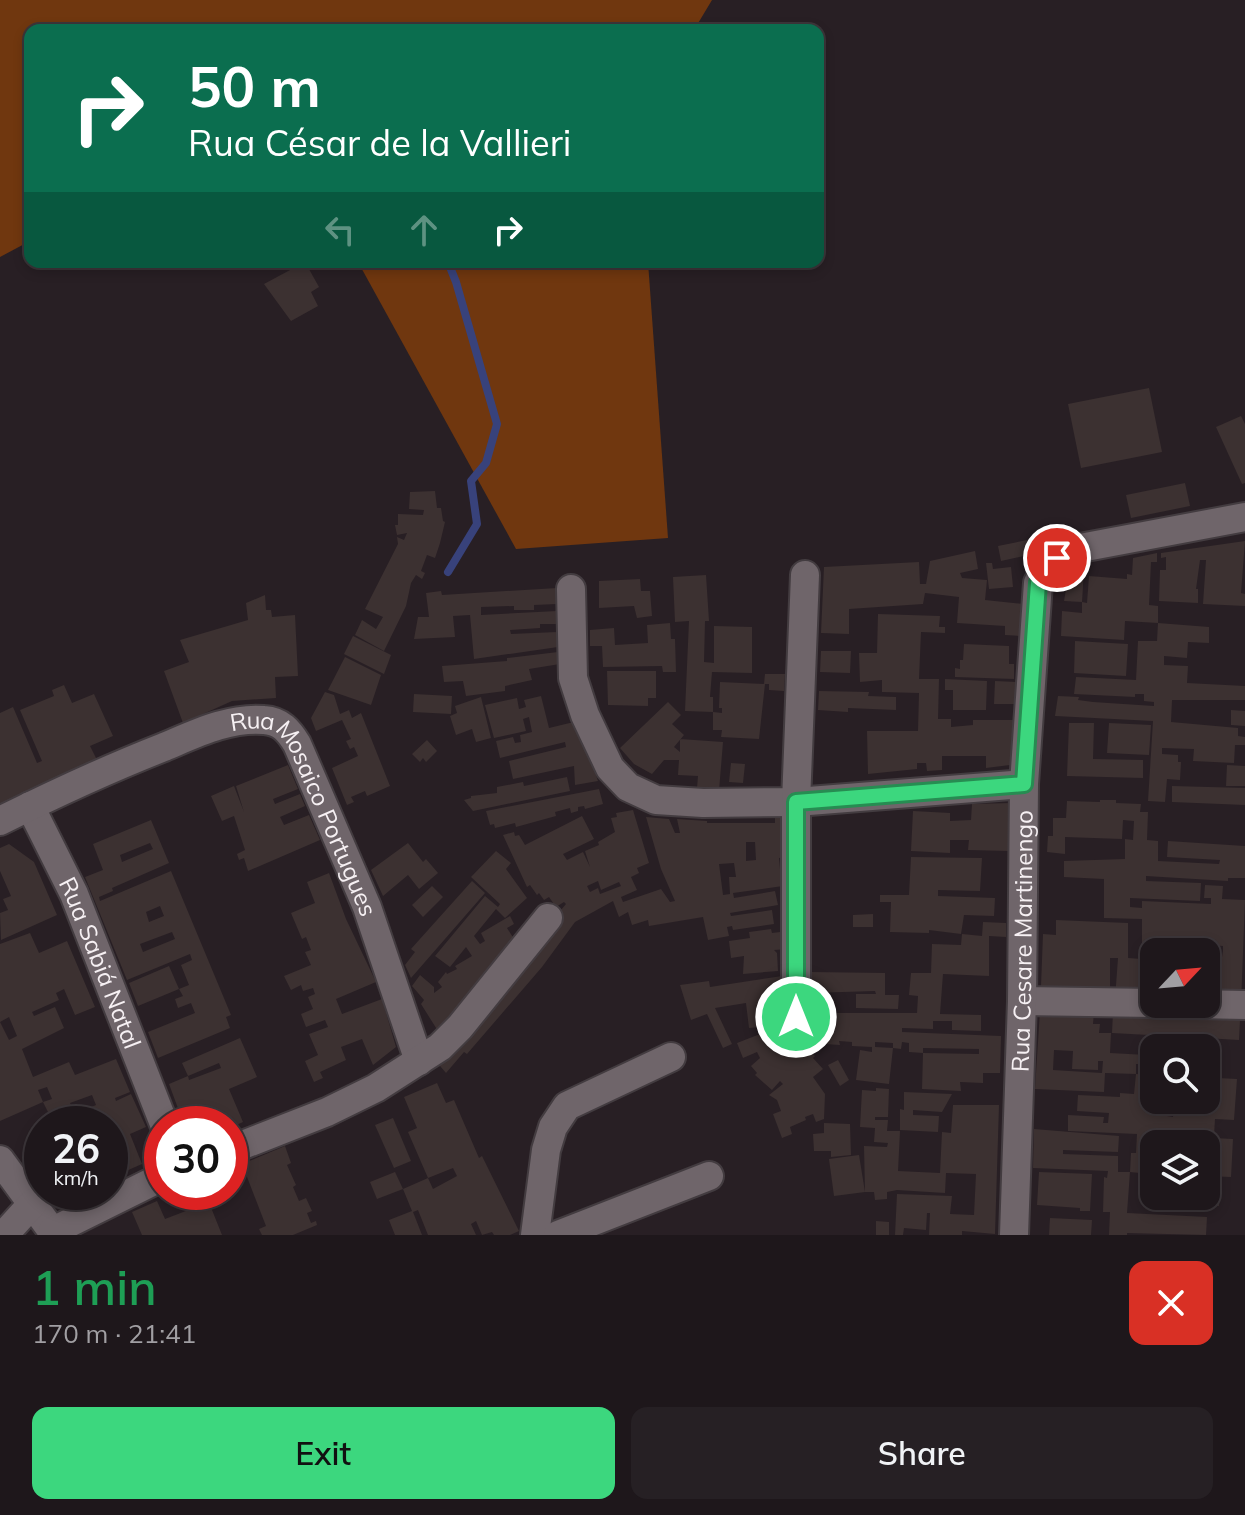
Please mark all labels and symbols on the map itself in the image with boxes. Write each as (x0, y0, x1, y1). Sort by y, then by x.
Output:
pin (1023, 524, 1091, 592)
street label: Rua Mosaico Portugues (228, 704, 384, 920)
street label: Rua Cesare Martinengo (1005, 810, 1039, 1073)
street label: Rua Sabiá Natal (53, 872, 148, 1053)
north arrow (1140, 938, 1220, 1018)
position arrow (754, 975, 838, 1059)
speed limit sign: 30 (144, 1106, 248, 1210)

